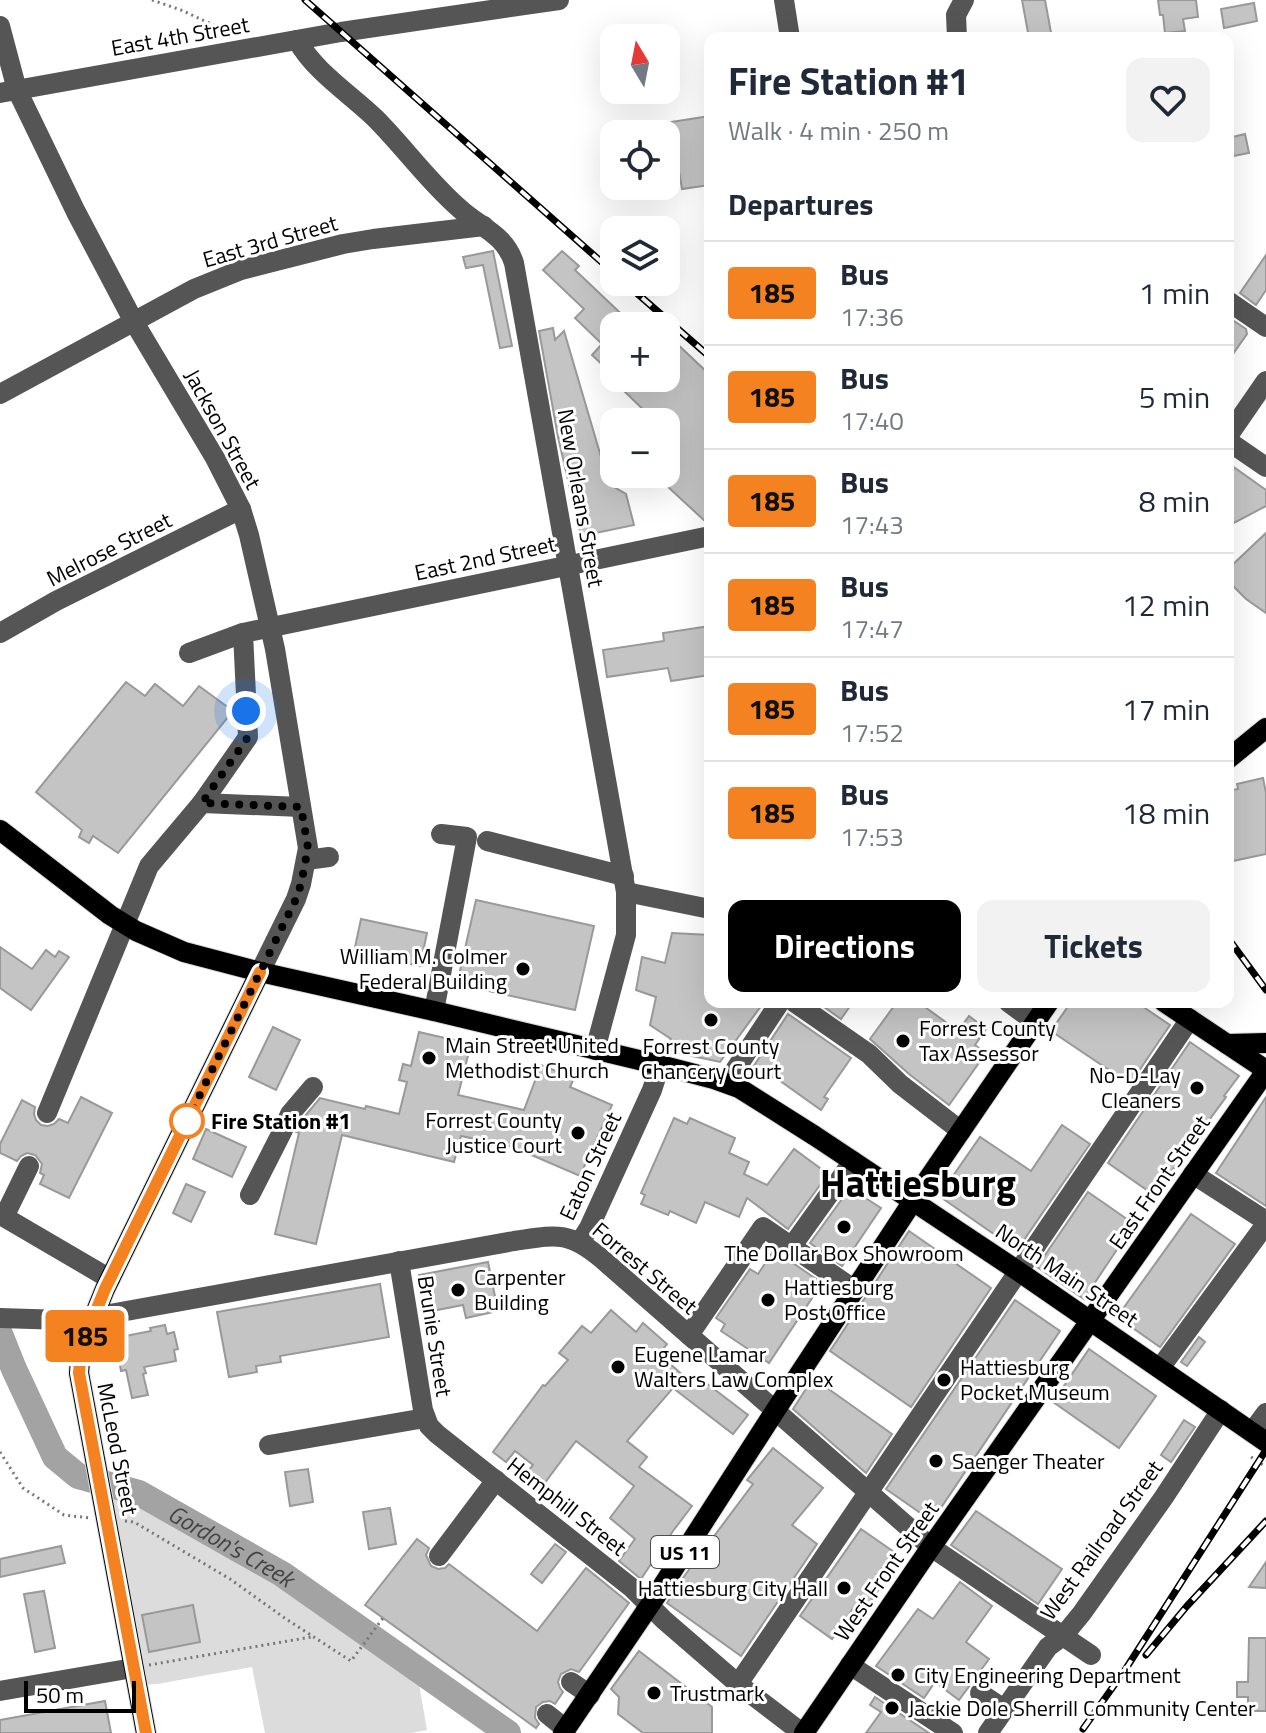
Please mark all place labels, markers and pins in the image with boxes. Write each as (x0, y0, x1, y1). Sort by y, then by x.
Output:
place label: William M. Colmer Federal Building (340, 939, 507, 998)
marker: William M. Colmer Federal Building (514, 960, 532, 978)
marker: Forrest County Chancery Court (702, 1011, 720, 1029)
place label: Forrest County Tax Assessor (919, 1011, 1056, 1070)
place label: Main Street United Methodist Church (445, 1028, 619, 1087)
place label: Forrest County Chancery Court (641, 1029, 782, 1088)
marker: Forrest County Tax Assessor (894, 1032, 912, 1050)
marker: Main Street United Methodist Church (420, 1049, 438, 1067)
place label: No-D-Lay Cleaners (1089, 1058, 1181, 1117)
marker: No-D-Lay Cleaners (1188, 1079, 1206, 1097)
place label: Forrest County Justice Court (425, 1103, 562, 1162)
marker: Fire Station #1 (170, 1104, 204, 1138)
place label: Fire Station #1 (211, 1104, 351, 1138)
marker: Forrest County Justice Court (569, 1124, 587, 1142)
marker: The Dollar Box Showroom (835, 1218, 853, 1236)
place label: The Dollar Box Showroom (724, 1236, 964, 1270)
place label: Carpenter Building (474, 1260, 566, 1319)
place label: Hattiesburg Post Office (784, 1270, 894, 1329)
marker: Carpenter Building (449, 1281, 467, 1299)
marker: Hattiesburg Post Office (759, 1291, 777, 1309)
place label: Eugene Lamar Walters Law Complex (634, 1337, 833, 1396)
place label: Hattiesburg Pocket Museum (960, 1350, 1110, 1409)
marker: Eugene Lamar Walters Law Complex (609, 1358, 627, 1376)
marker: Hattiesburg Pocket Museum (935, 1371, 953, 1389)
place label: Saenger Theater (952, 1444, 1105, 1478)
marker: Saenger Theater (927, 1452, 945, 1470)
place label: Hattiesburg City Hall (638, 1571, 828, 1605)
marker: Hattiesburg City Hall (835, 1579, 853, 1597)
place label: City Engineering Department (914, 1658, 1181, 1692)
marker: City Engineering Department (889, 1666, 907, 1684)
place label: Trustmark (670, 1676, 765, 1710)
marker: Trustmark (645, 1684, 663, 1702)
place label: Jackie Dole Sherrill Community Center (908, 1691, 1256, 1725)
marker: Jackie Dole Sherrill Community Center (883, 1699, 901, 1717)

